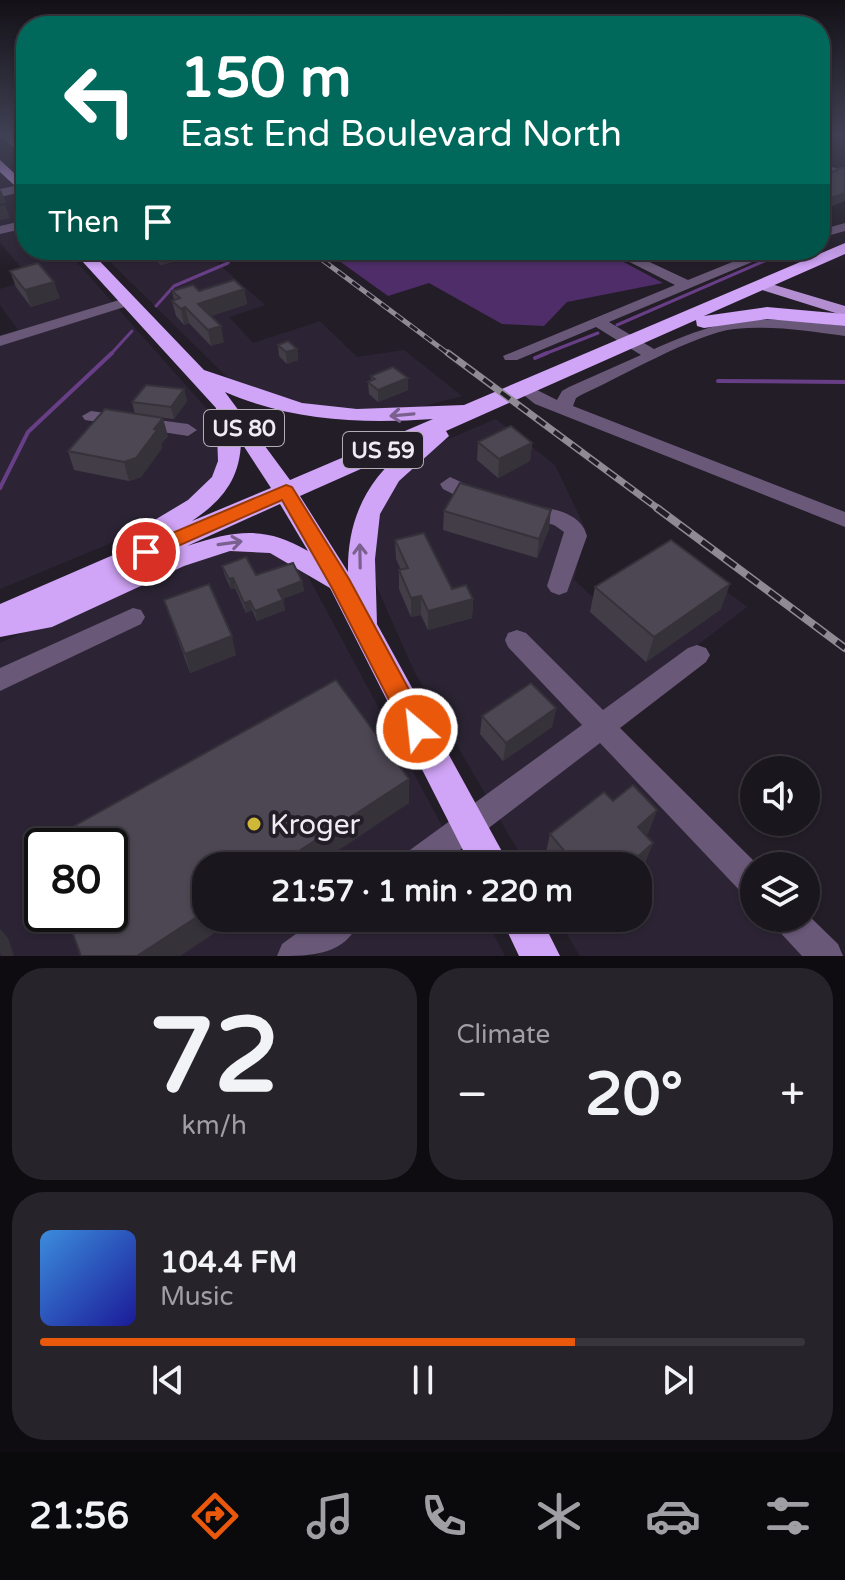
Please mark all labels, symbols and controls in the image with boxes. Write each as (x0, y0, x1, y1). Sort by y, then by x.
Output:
text: 150 m (180, 45, 351, 112)
icon: left (48, 48, 152, 152)
text: East End Boulevard North (180, 113, 622, 156)
icon: arrive (136, 200, 180, 244)
text: Then (48, 204, 120, 241)
one-way arrow (389, 408, 416, 423)
road number: US 80 (204, 410, 284, 446)
road number: US 59 (343, 432, 423, 468)
pin (112, 518, 180, 586)
icon: arrive (124, 530, 168, 574)
one-way arrow (217, 535, 242, 550)
one-way arrow (353, 543, 368, 570)
position arrow (375, 687, 459, 771)
map controls (740, 756, 820, 932)
button: sound (740, 756, 820, 836)
place label: Kroger (270, 808, 361, 842)
marker: Kroger (245, 815, 263, 833)
speed limit sign: 80 (24, 828, 128, 932)
button: layers (740, 852, 820, 932)
text: 21:57 · 1 min · 220 m (271, 873, 573, 910)
text: 72 (149, 995, 280, 1120)
text: Climate (457, 1019, 550, 1050)
text: 20° (585, 1059, 683, 1131)
text: − (457, 1069, 488, 1122)
text: + (780, 1069, 805, 1122)
text: km/h (182, 1110, 247, 1141)
text: 104.4 FM (160, 1244, 298, 1281)
text: Music (160, 1281, 233, 1312)
icon: previous (146, 1358, 190, 1402)
icon: pause (401, 1358, 445, 1402)
icon: next (656, 1358, 700, 1402)
icon: directions (187, 1488, 243, 1544)
icon: music (302, 1488, 358, 1544)
icon: phone (416, 1488, 472, 1544)
icon: climate (531, 1488, 587, 1544)
icon: car (645, 1488, 701, 1544)
icon: filters (760, 1488, 816, 1544)
text: 21:56 (29, 1495, 129, 1538)

